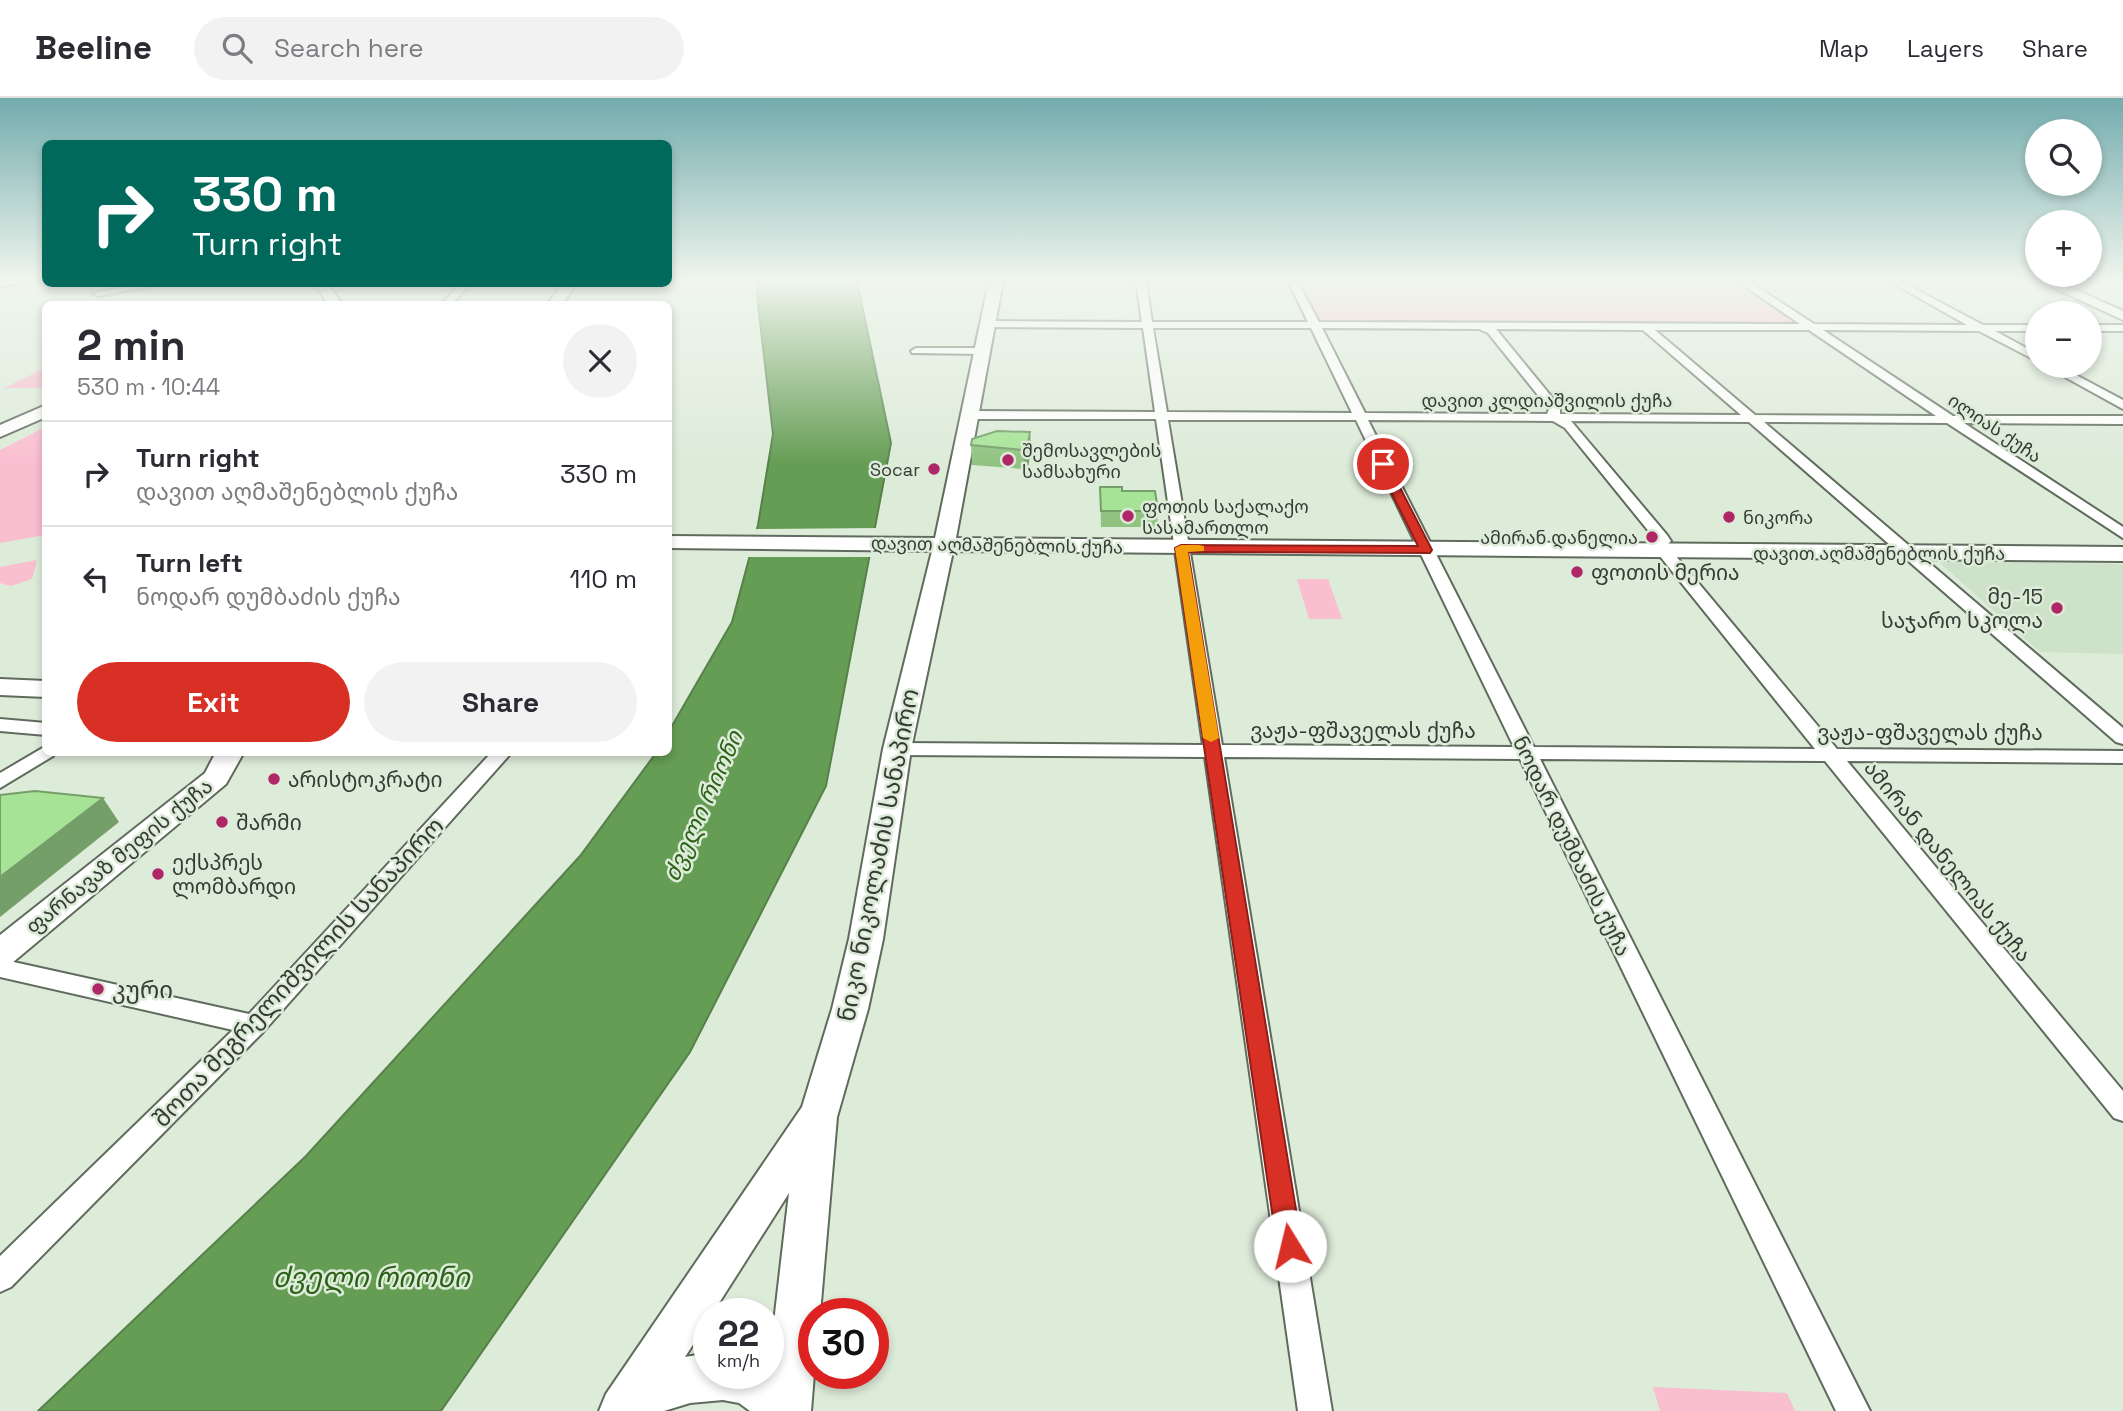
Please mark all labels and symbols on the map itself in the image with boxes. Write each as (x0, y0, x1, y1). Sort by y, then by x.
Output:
street label: ილიას ქუჩა (1944, 388, 2046, 468)
street label: დავით კლდიაშვილის ქუჩა (1422, 389, 1672, 412)
pin (1353, 434, 1413, 494)
place label: შემოსავლების სამსახური (1022, 439, 1161, 483)
marker: შემოსავლების სამსახური (1000, 452, 1016, 468)
place label: Socar (870, 458, 920, 481)
marker: Socar (926, 461, 942, 477)
place label: ფოთის საქალაქო სასამართლო (1142, 495, 1309, 539)
place label: ნიკორა (1743, 506, 1813, 529)
marker: ფოთის საქალაქო სასამართლო (1120, 508, 1136, 524)
marker: ნიკორა (1721, 509, 1737, 525)
place label: ამირან დანელია (1480, 526, 1638, 549)
marker: ამირან დანელია (1644, 529, 1660, 545)
street label: დავით აღმაშენებლის ქუჩა (871, 531, 1123, 559)
street label: დავით აღმაშენებლის ქუჩა (1753, 542, 2005, 565)
place label: ფოთის მერია (1591, 559, 1740, 586)
marker: ფოთის მერია (1569, 564, 1585, 580)
place label: მე-15 საჯარო სკოლა (1881, 583, 2043, 634)
marker: მე-15 საჯარო სკოლა (2049, 600, 2065, 616)
street label: ნიკო ნიკოლაძის სანაპირო (831, 686, 925, 1024)
street label: ვაჟა-ფშაველას ქუჩა (1250, 717, 1476, 744)
street label: ვაჟა-ფშაველას ქუჩა (1817, 719, 2043, 746)
water label: ძველი რიონი (656, 725, 750, 886)
street label: ნოდარ დუმბაძის ქუჩა (1507, 731, 1637, 961)
street label: ამირან დანელიას ქუჩა (1858, 755, 2038, 967)
place label: არისტოკრატი (288, 766, 443, 793)
marker: არისტოკრატი (266, 771, 282, 787)
street label: ფარნავაზ მეფის ქუჩა (20, 772, 218, 940)
place label: შარმი (236, 809, 302, 836)
street label: შოთა მეგრელიშვილის სანაპირო (146, 810, 450, 1134)
marker: შარმი (214, 814, 230, 830)
place label: ექსპრეს ლომბარდი (172, 849, 296, 900)
marker: ექსპრეს ლომბარდი (150, 866, 166, 882)
place label: კური (112, 974, 173, 1005)
marker: კური (90, 981, 106, 997)
position arrow (1253, 1209, 1327, 1283)
water label: ძველი რიონი (273, 1259, 471, 1295)
speed limit sign: 30 (798, 1298, 889, 1389)

